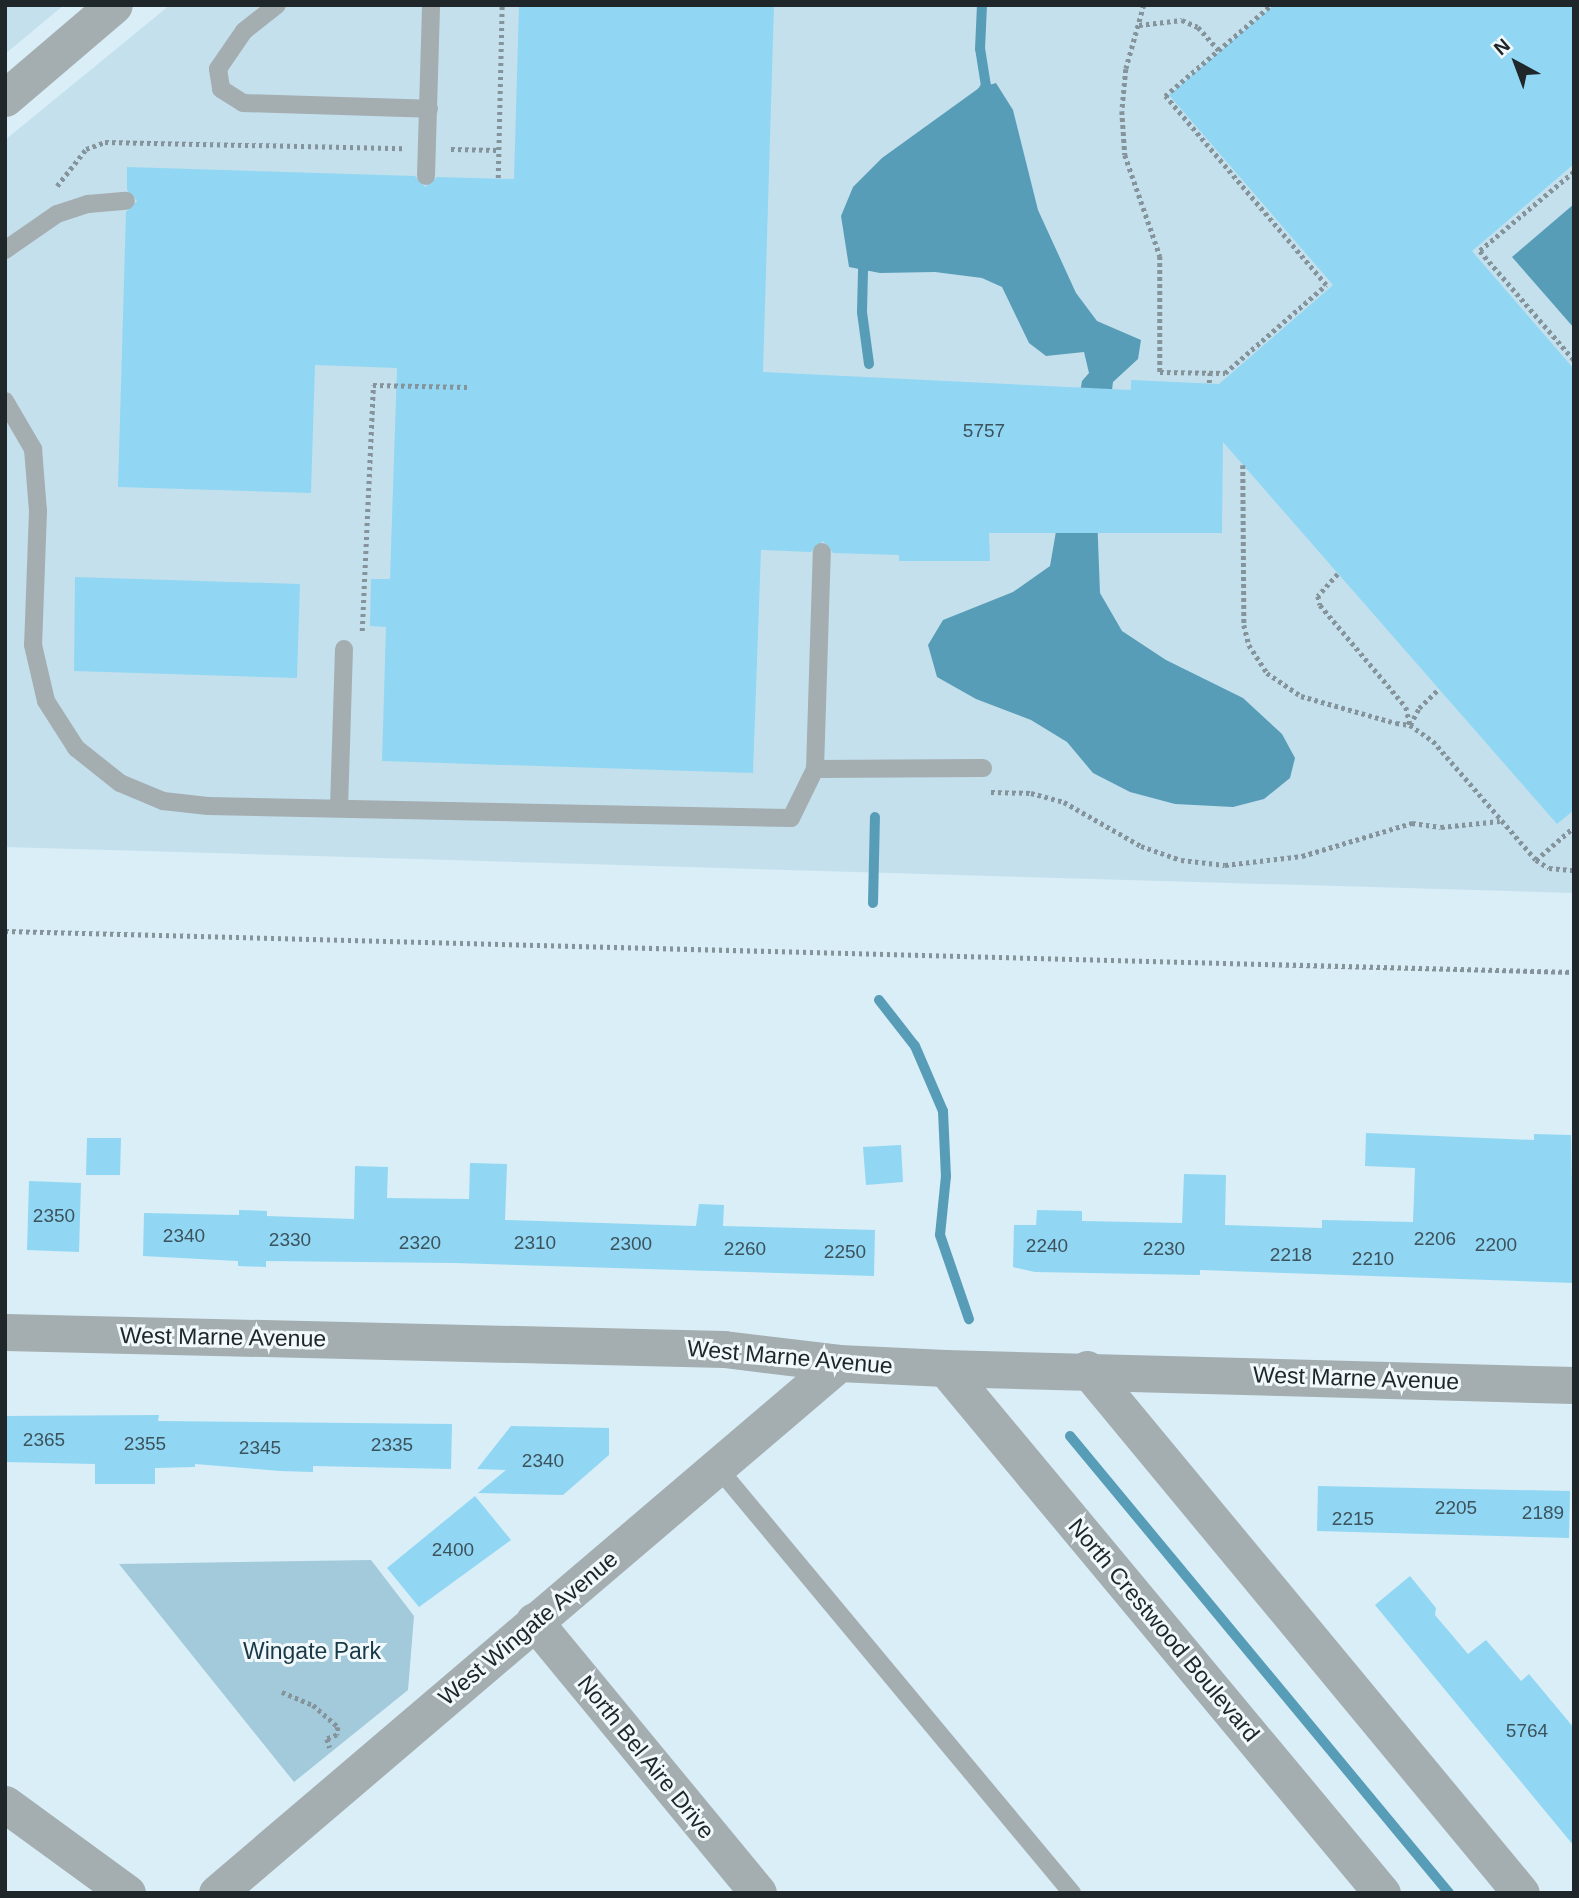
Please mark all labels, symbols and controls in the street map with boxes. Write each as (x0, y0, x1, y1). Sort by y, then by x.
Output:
north arrow (1481, 28, 1551, 98)
text: N (1490, 34, 1514, 59)
house number: 5757 (963, 420, 1005, 442)
house number: 2350 (33, 1205, 75, 1227)
house number: 2340 (163, 1225, 205, 1247)
house number: 2206 (1414, 1228, 1456, 1250)
house number: 2330 (269, 1229, 311, 1251)
house number: 2320 (399, 1232, 441, 1254)
house number: 2310 (514, 1232, 556, 1254)
house number: 2300 (610, 1233, 652, 1255)
house number: 2200 (1475, 1234, 1517, 1256)
house number: 2240 (1026, 1235, 1068, 1257)
house number: 2260 (724, 1238, 766, 1260)
house number: 2230 (1143, 1238, 1185, 1260)
house number: 2250 (824, 1241, 866, 1263)
house number: 2218 (1270, 1244, 1312, 1266)
house number: 2210 (1352, 1248, 1394, 1270)
street label: West Marne Avenue (119, 1321, 327, 1353)
street label: West Marne Avenue (685, 1334, 895, 1380)
street label: West Marne Avenue (1252, 1361, 1460, 1395)
house number: 2365 (23, 1429, 65, 1451)
house number: 2355 (124, 1433, 166, 1455)
house number: 2335 (371, 1434, 413, 1456)
house number: 2345 (239, 1437, 281, 1459)
house number: 2340 (522, 1450, 564, 1472)
house number: 2205 (1435, 1497, 1477, 1519)
house number: 2189 (1522, 1502, 1564, 1524)
house number: 2215 (1332, 1508, 1374, 1530)
street label: North Crestwood Boulevard (1063, 1513, 1265, 1747)
house number: 2400 (432, 1539, 474, 1561)
street label: West Wingate Avenue (432, 1545, 624, 1711)
park label: Wingate Park (243, 1637, 381, 1665)
street label: North Bel Aire Drive (571, 1669, 721, 1845)
house number: 5764 (1506, 1720, 1548, 1742)

